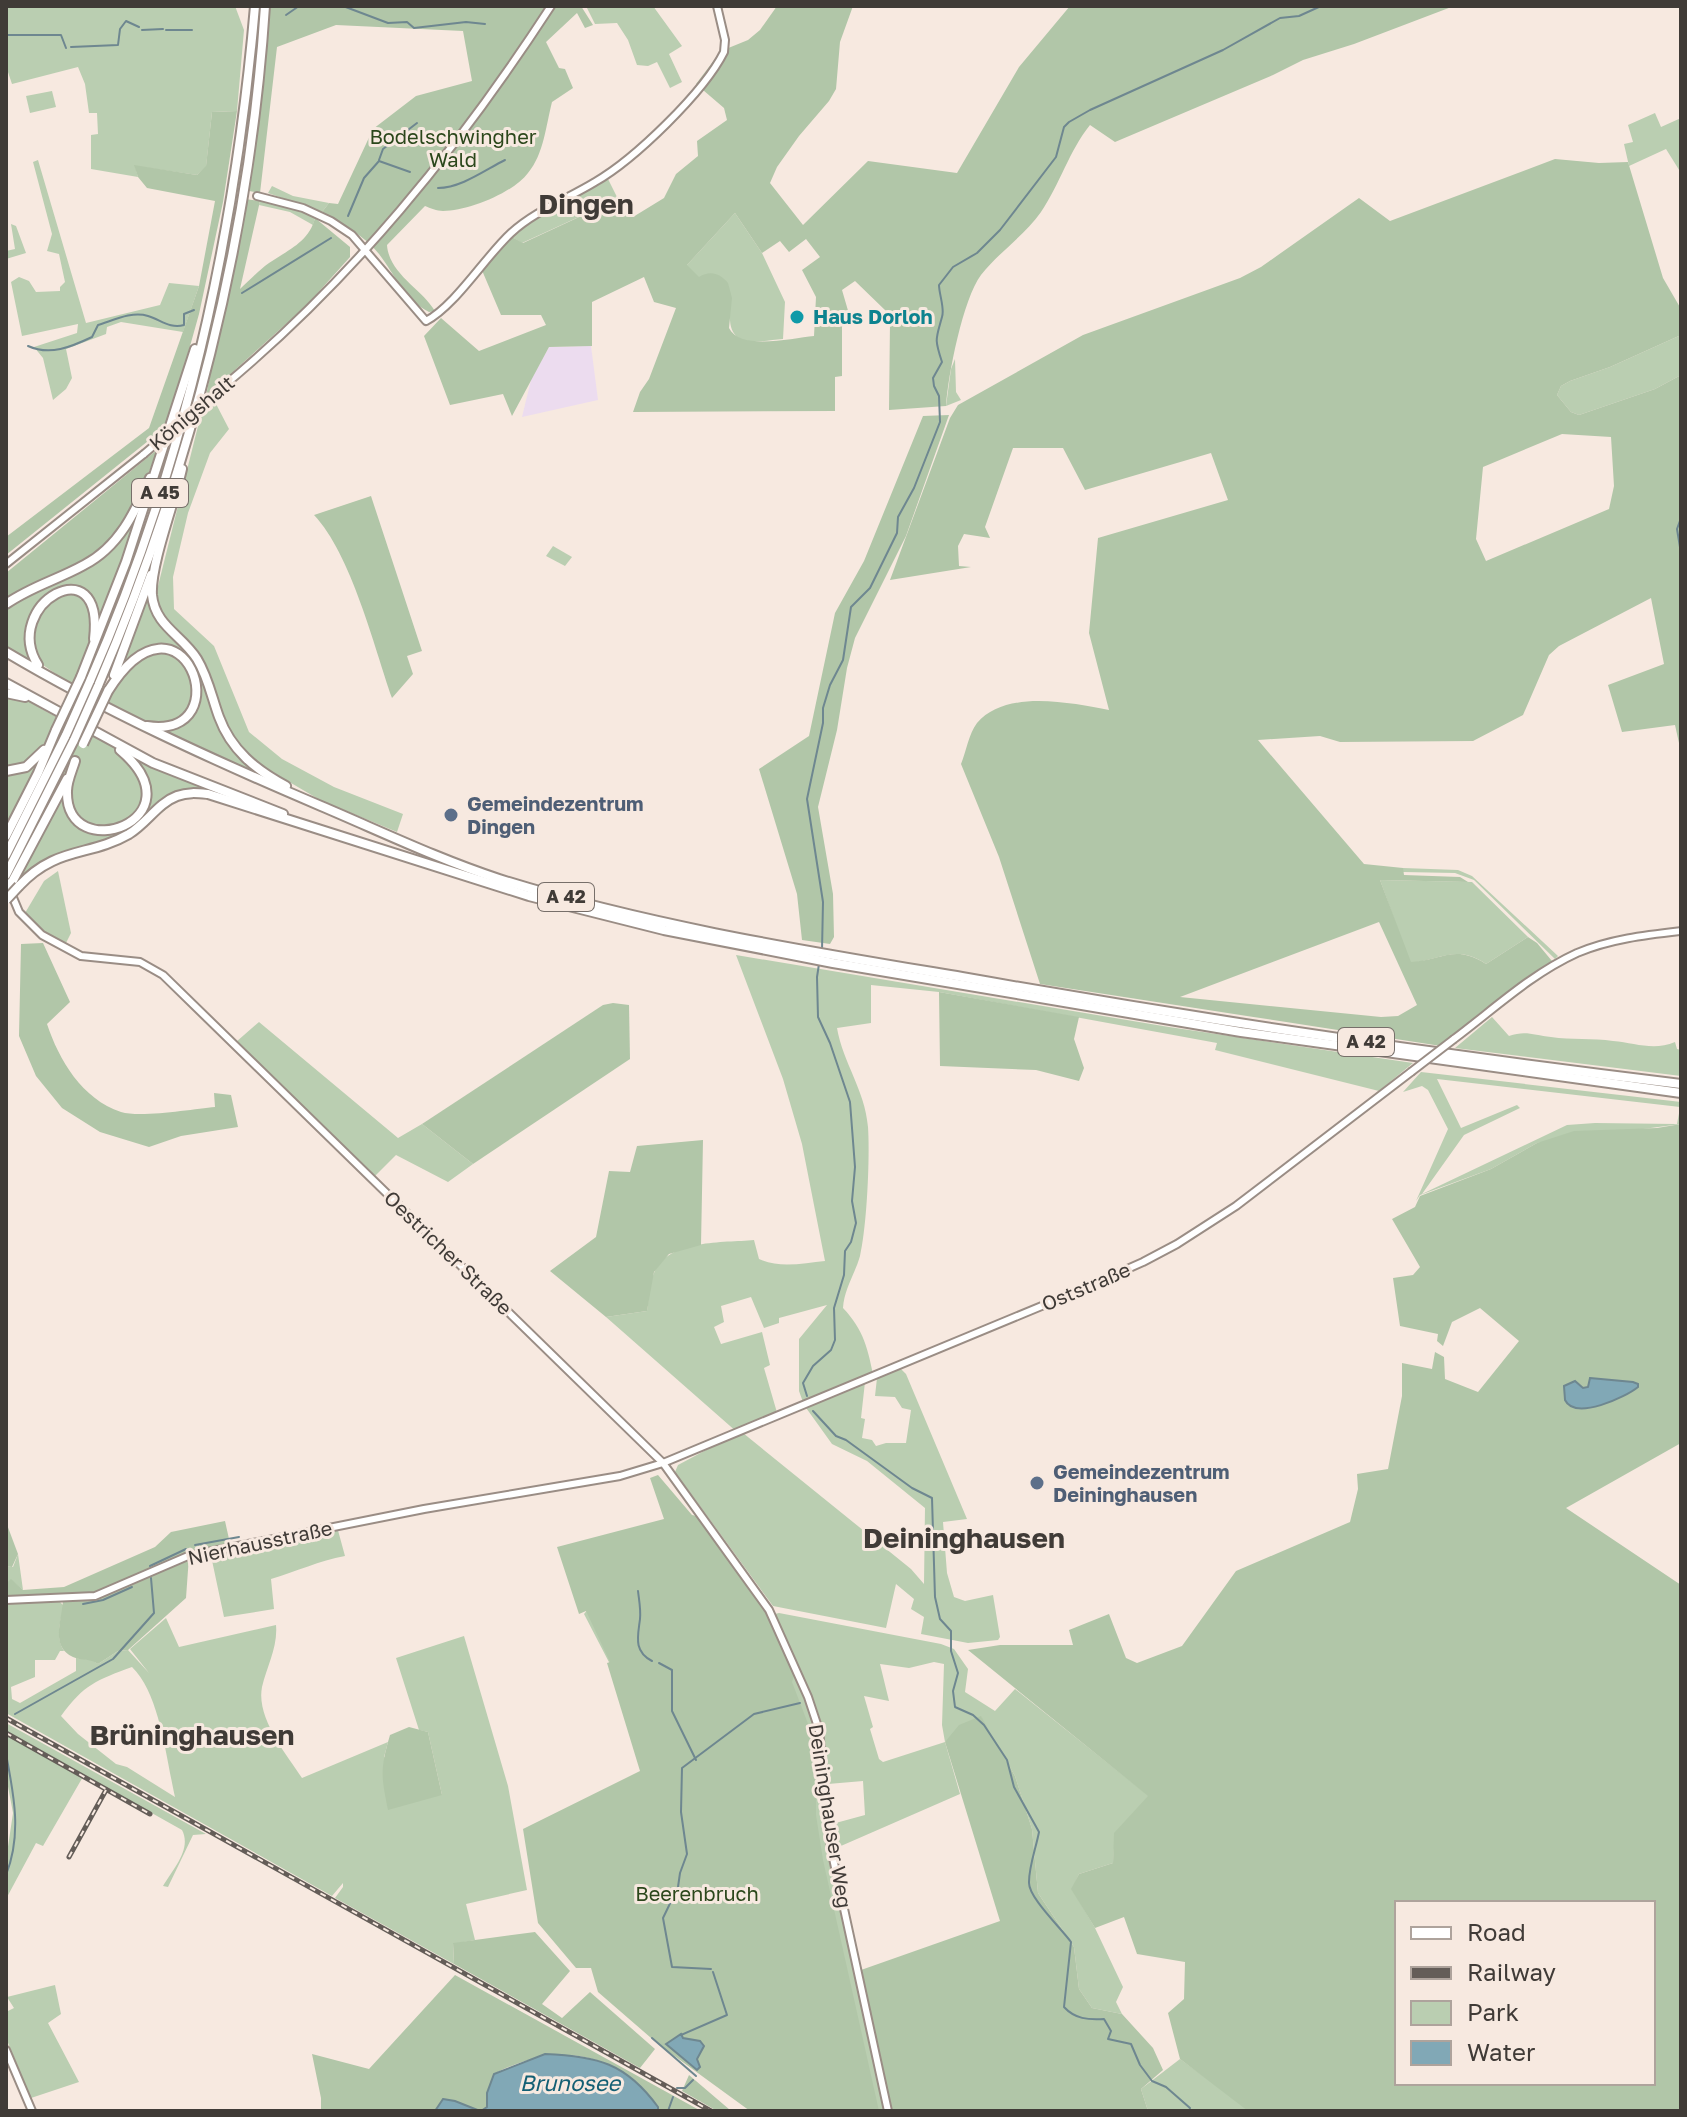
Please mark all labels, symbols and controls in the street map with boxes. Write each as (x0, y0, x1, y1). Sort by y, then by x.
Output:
park label: Bodelschwingher Wald (369, 124, 537, 171)
district label: Dingen (538, 187, 634, 220)
place label: Haus Dorloh (813, 304, 933, 328)
marker: Haus Dorloh (788, 308, 806, 326)
street label: Königshalt (144, 370, 239, 455)
road number: A 45 (132, 479, 188, 507)
place label: Gemeindezentrum Dingen (467, 791, 644, 838)
marker: Gemeindezentrum Dingen (442, 806, 460, 824)
road number: A 42 (538, 883, 594, 911)
road number: A 42 (1338, 1028, 1394, 1056)
street label: Oestricher Straße (380, 1185, 518, 1319)
street label: Oststraße (1038, 1257, 1134, 1316)
place label: Gemeindezentrum Deininghausen (1053, 1459, 1230, 1506)
marker: Gemeindezentrum Deininghausen (1028, 1474, 1046, 1492)
street label: Nierhausstraße (185, 1515, 334, 1569)
district label: Deininghausen (863, 1521, 1065, 1554)
district label: Brüninghausen (89, 1718, 295, 1751)
street label: Deininghauser Weg (805, 1722, 857, 1910)
park label: Beerenbruch (635, 1881, 759, 1905)
legend (1395, 1901, 1655, 2085)
text: Road (1467, 1917, 1526, 1946)
text: Railway (1467, 1957, 1556, 1986)
text: Park (1467, 1997, 1519, 2026)
text: Water (1467, 2037, 1535, 2066)
water label: Brunosee (520, 2069, 623, 2096)

